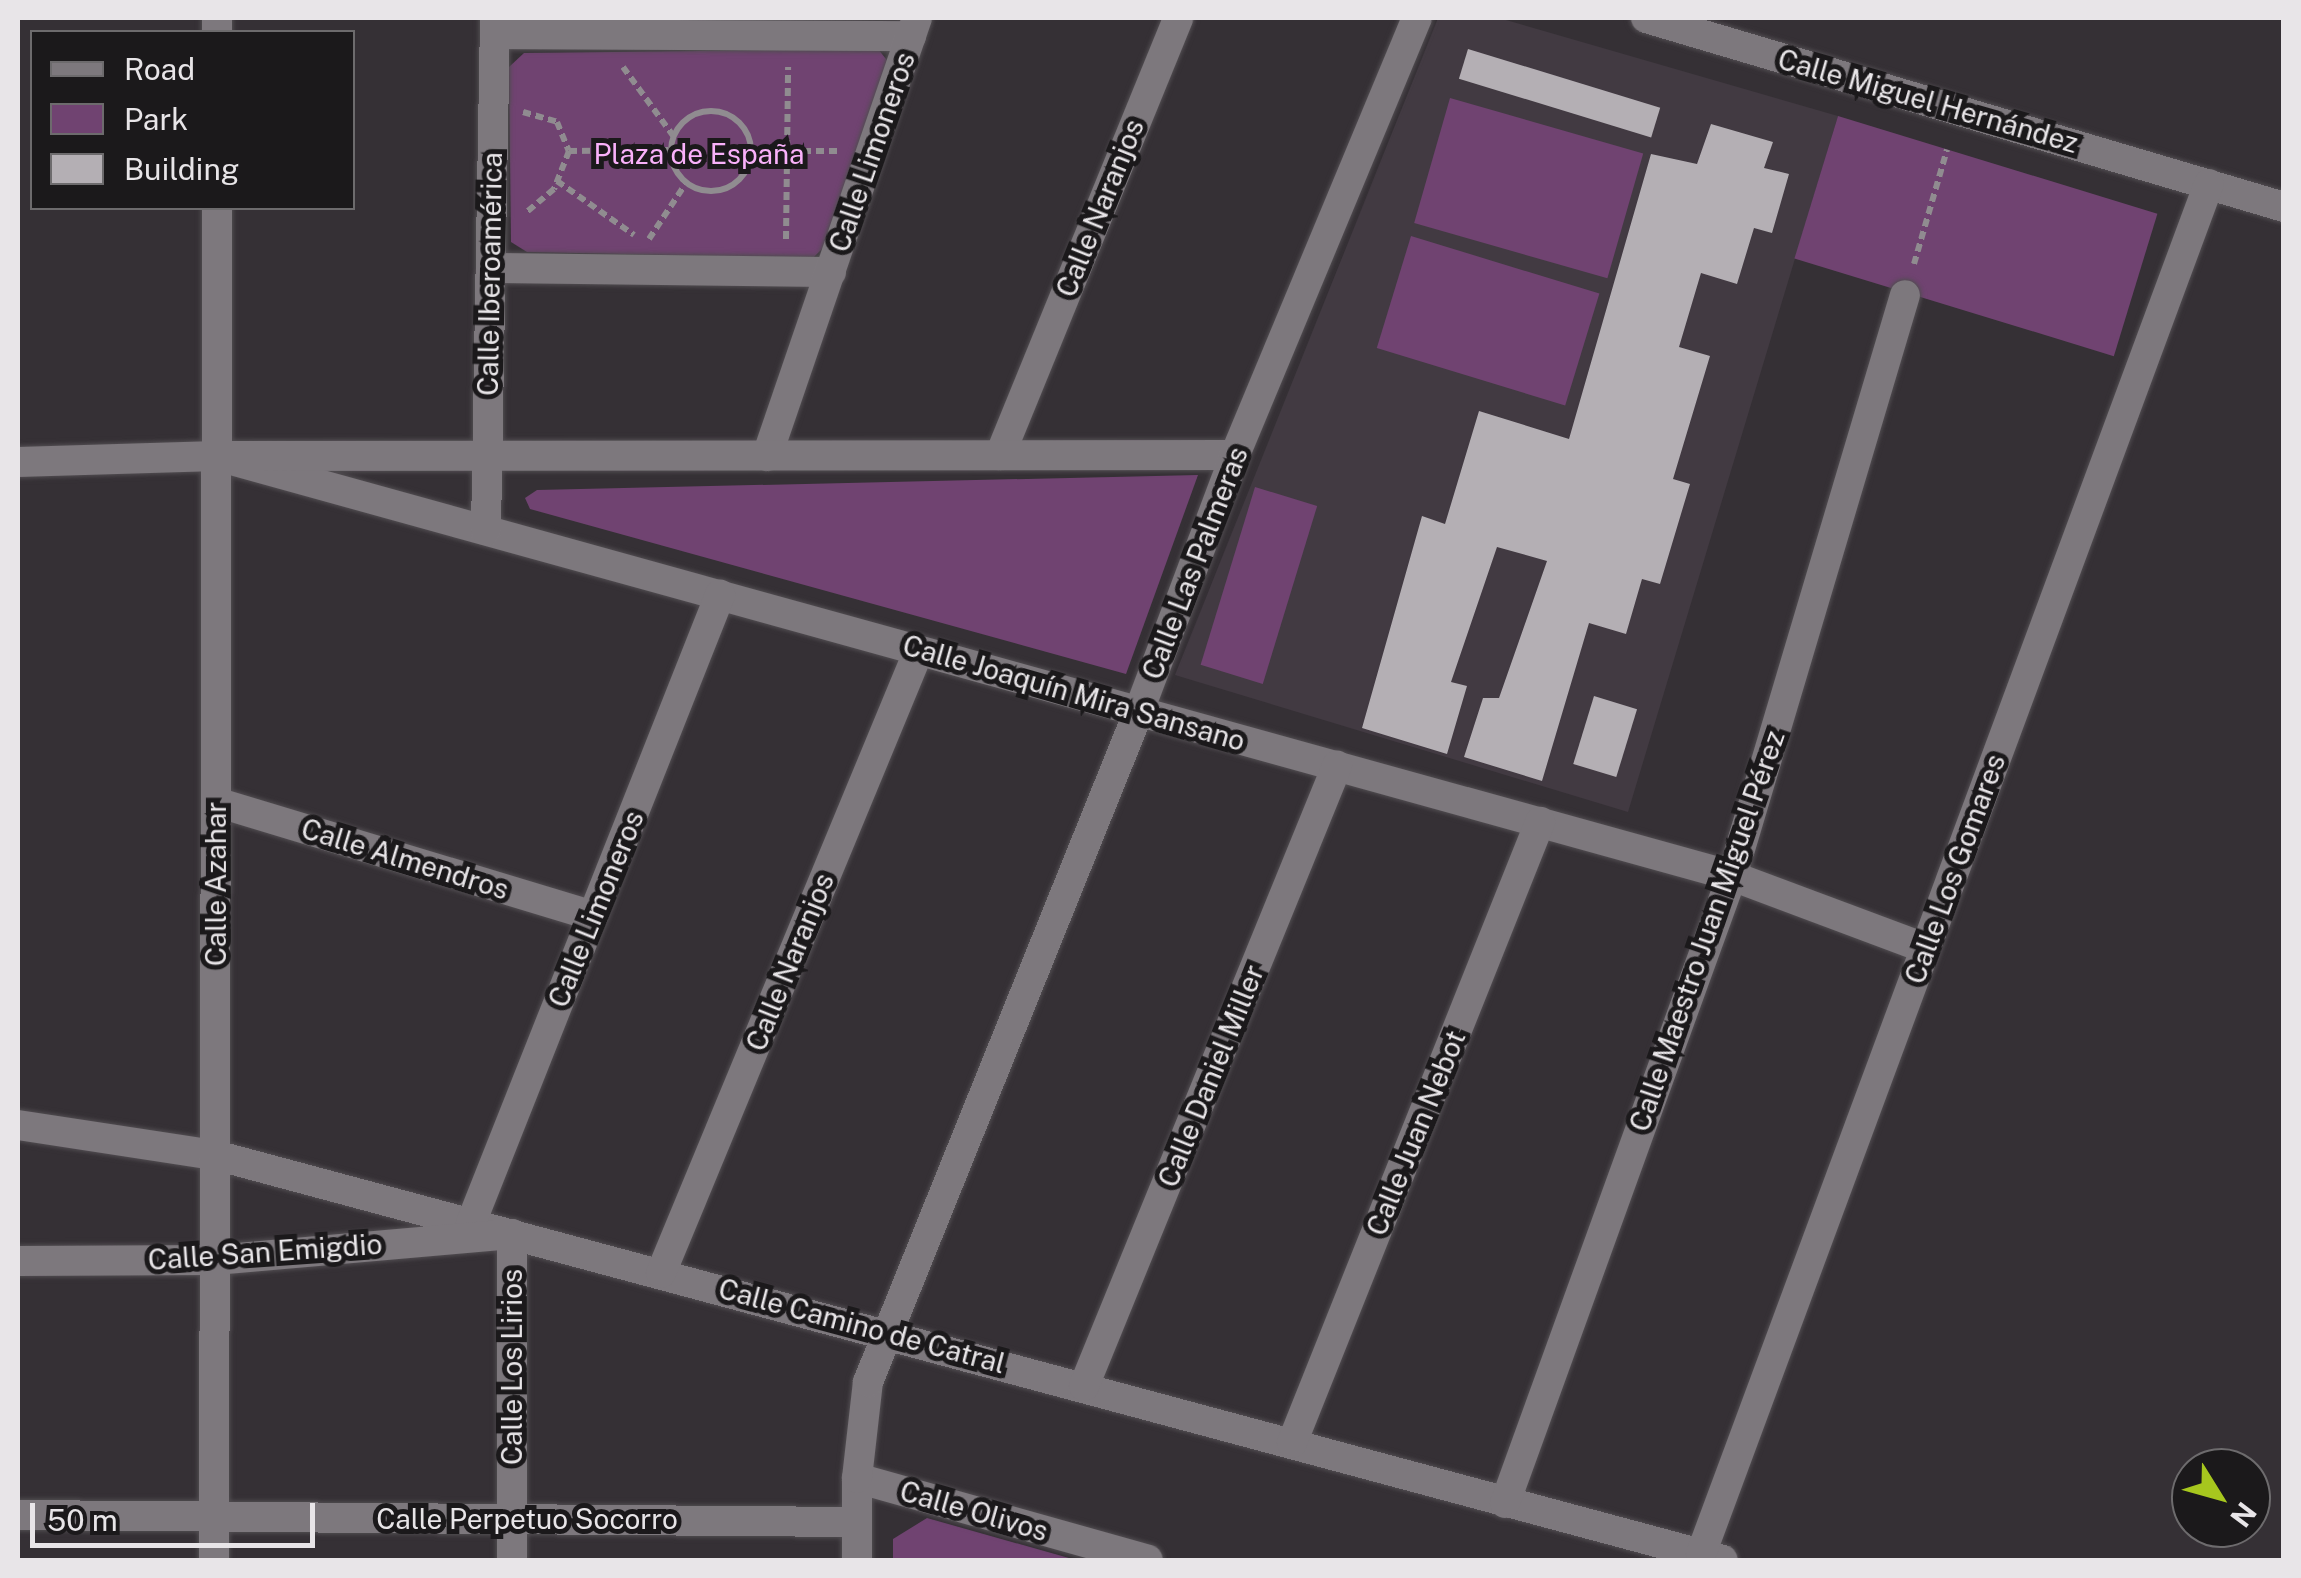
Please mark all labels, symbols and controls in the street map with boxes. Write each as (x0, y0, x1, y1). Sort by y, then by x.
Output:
legend (30, 30, 355, 210)
street label: Calle Miguel Hernández (1774, 42, 2082, 160)
street label: Calle Limoneros (822, 48, 922, 256)
text: Road (124, 51, 195, 87)
text: Park (124, 101, 188, 137)
street label: Calle Naranjos (1049, 114, 1151, 302)
park label: Plaza de España (593, 137, 805, 171)
text: Building (124, 151, 239, 187)
street label: Calle Iberoamérica (471, 152, 509, 396)
street label: Calle Las Palmeras (1135, 442, 1255, 684)
street label: Calle Joaquín Mira Sansano (899, 628, 1249, 758)
street label: Calle Maestro Juan Miguel Pérez (1622, 726, 1792, 1136)
street label: Calle Los Gomares (1898, 750, 2012, 988)
street label: Calle Azahar (199, 802, 233, 966)
street label: Calle Limoneros (541, 806, 651, 1012)
street label: Calle Almendros (297, 811, 513, 907)
street label: Calle Naranjos (739, 868, 841, 1056)
street label: Calle Daniel Miller (1151, 960, 1271, 1192)
street label: Calle Juan Nebot (1360, 1026, 1472, 1240)
street label: Calle San Emigdio (147, 1227, 383, 1277)
street label: Calle Los Lirios (495, 1269, 529, 1465)
street label: Calle Camino de Catral (714, 1271, 1010, 1381)
north arrow (2171, 1448, 2271, 1548)
street label: Calle Olivos (896, 1474, 1052, 1548)
scale bar (35, 1483, 320, 1545)
text: N (2224, 1496, 2264, 1534)
text: 50 m (47, 1502, 118, 1538)
street label: Calle Perpetuo Socorro (376, 1502, 678, 1536)

